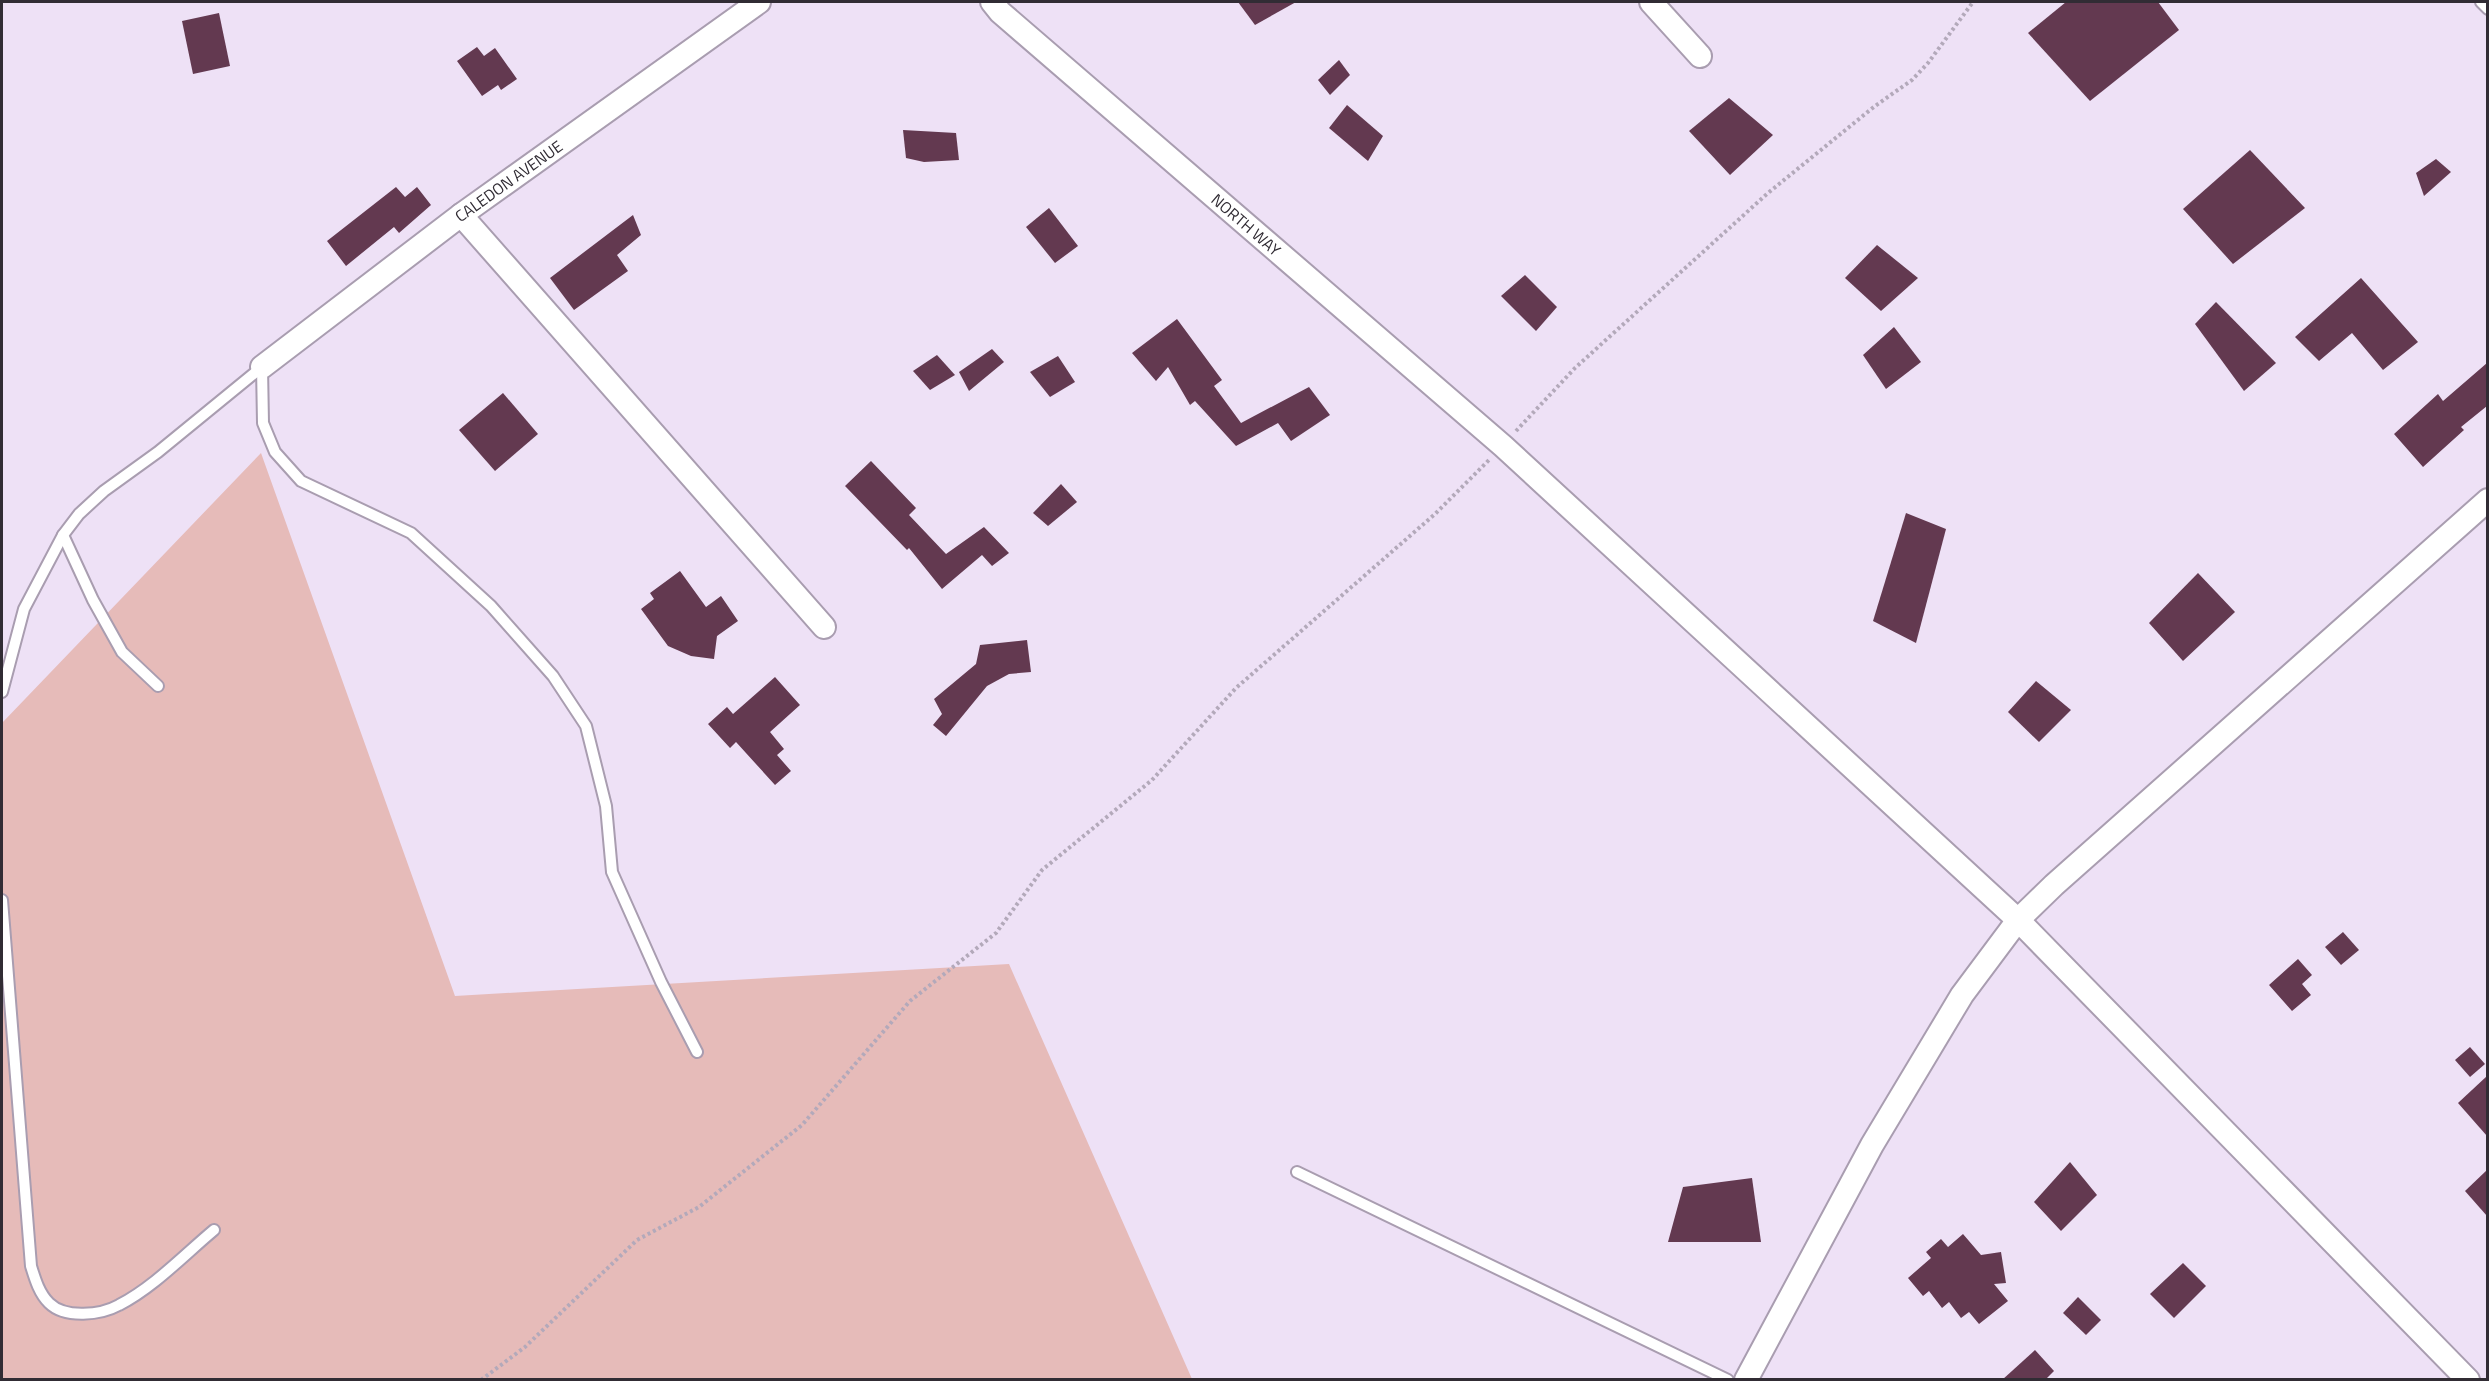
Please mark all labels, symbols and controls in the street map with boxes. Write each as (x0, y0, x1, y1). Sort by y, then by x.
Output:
street label: CALEDON AVENUE (450, 134, 568, 228)
street label: NORTH WAY (1206, 188, 1287, 262)

